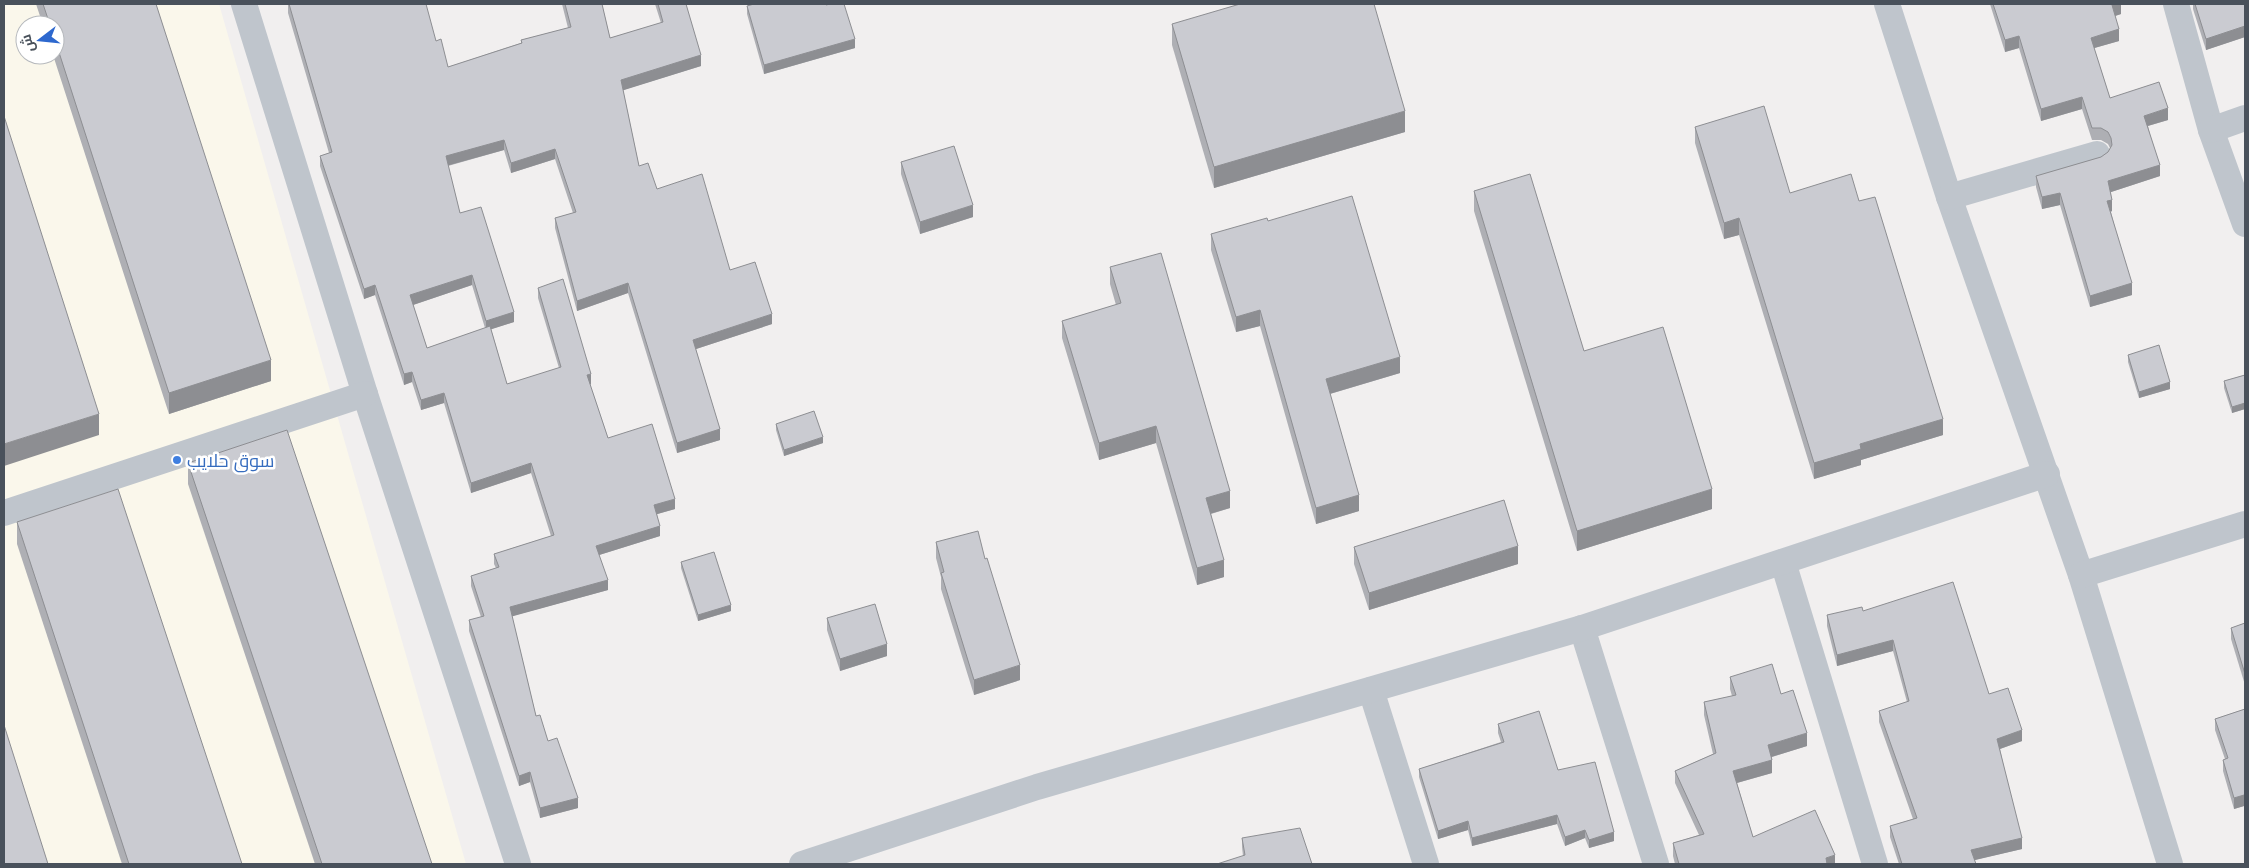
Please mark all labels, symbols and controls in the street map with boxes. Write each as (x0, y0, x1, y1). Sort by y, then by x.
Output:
north arrow (15, 15, 65, 65)
text: ش (16, 32, 39, 55)
place label: سوق حلايب (187, 450, 274, 473)
marker: سوق حلايب (171, 454, 183, 466)

